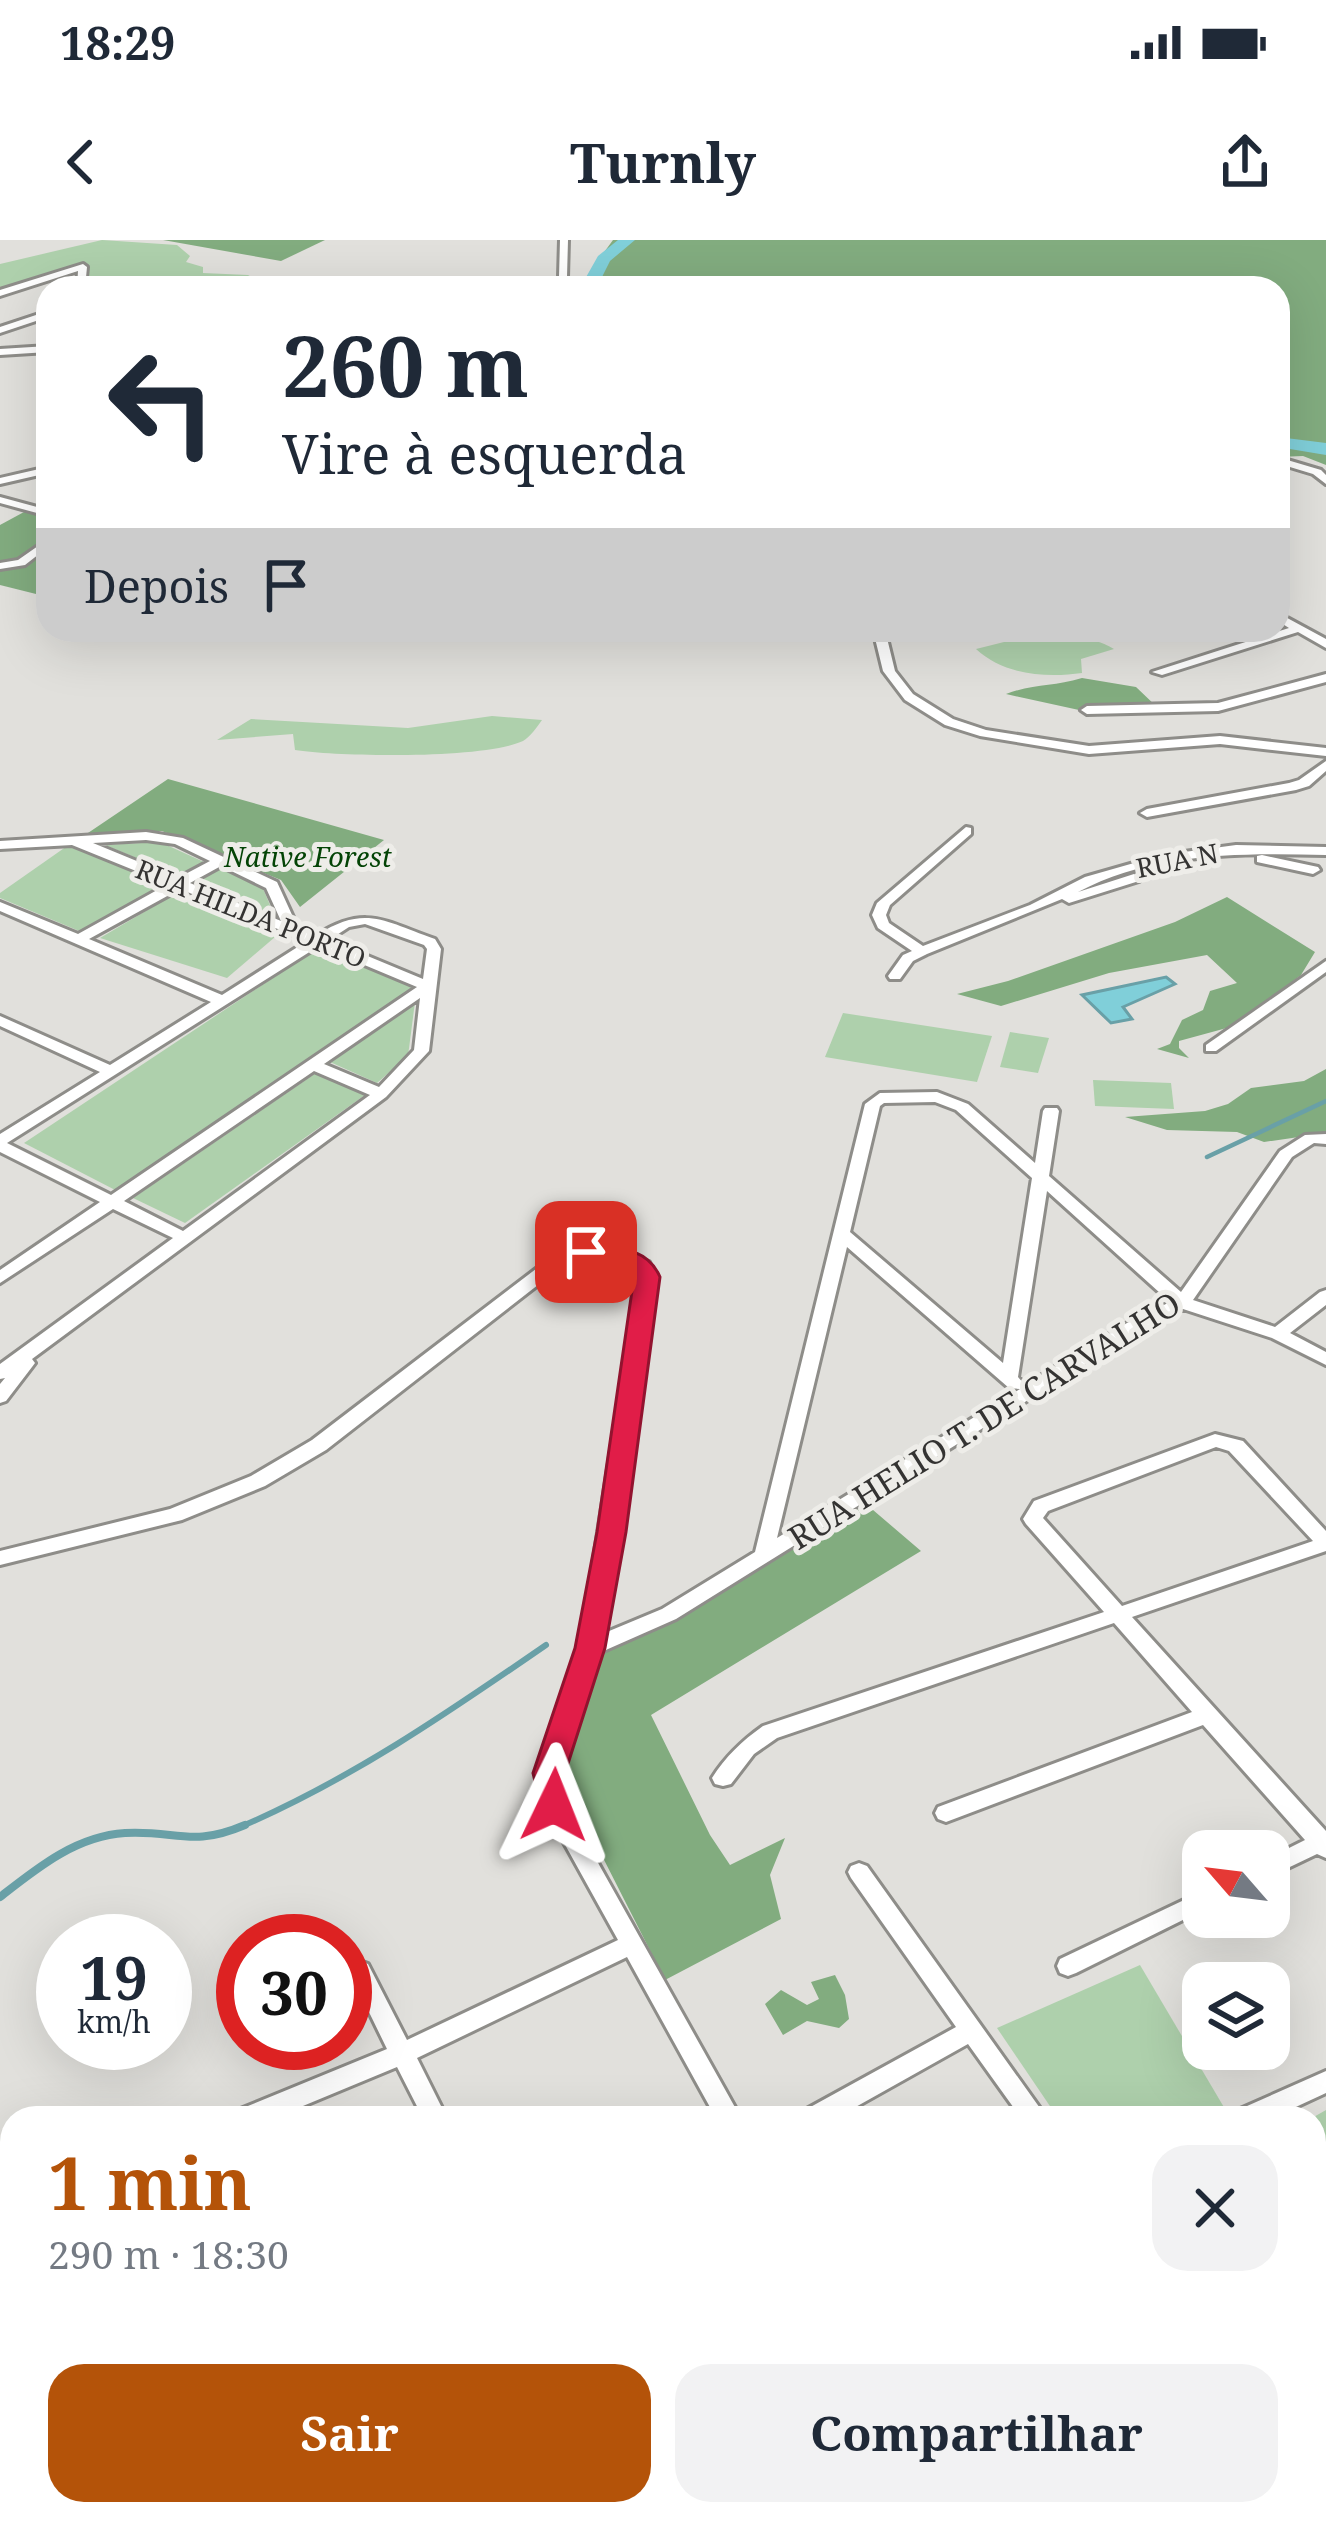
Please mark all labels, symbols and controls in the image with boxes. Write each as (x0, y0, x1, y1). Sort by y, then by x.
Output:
text: 18:29 (60, 12, 175, 73)
text: Turnly (570, 125, 756, 199)
icon: back (48, 129, 114, 195)
icon: share (1212, 129, 1278, 195)
text: 260 m (282, 307, 529, 422)
icon: left (84, 324, 240, 480)
text: Vire à esquerda (282, 416, 687, 490)
icon: arrive (253, 552, 319, 618)
text: Depois (84, 555, 229, 616)
street label: RUA N (1133, 834, 1221, 886)
park label: Native Forest (223, 838, 393, 875)
street label: RUA HILDA PORTO (130, 850, 372, 976)
pin (535, 1201, 637, 1303)
icon: arrive (553, 1219, 619, 1285)
street label: RUA HELIO T. DE CARVALHO (780, 1281, 1188, 1559)
position arrow (491, 1742, 617, 1868)
north arrow (1182, 1830, 1290, 1938)
map controls (1182, 1830, 1290, 2070)
speed limit sign: 30 (216, 1914, 372, 2070)
text: 19 (80, 1936, 148, 2018)
button: layers (1182, 1962, 1290, 2070)
text: km/h (77, 2001, 151, 2042)
text: 1 min (48, 2133, 252, 2231)
button: close (1152, 2145, 1278, 2271)
text: 290 m · 18:30 (48, 2227, 289, 2280)
button: Sair (48, 2364, 651, 2502)
button: Compartilhar (675, 2364, 1278, 2502)

